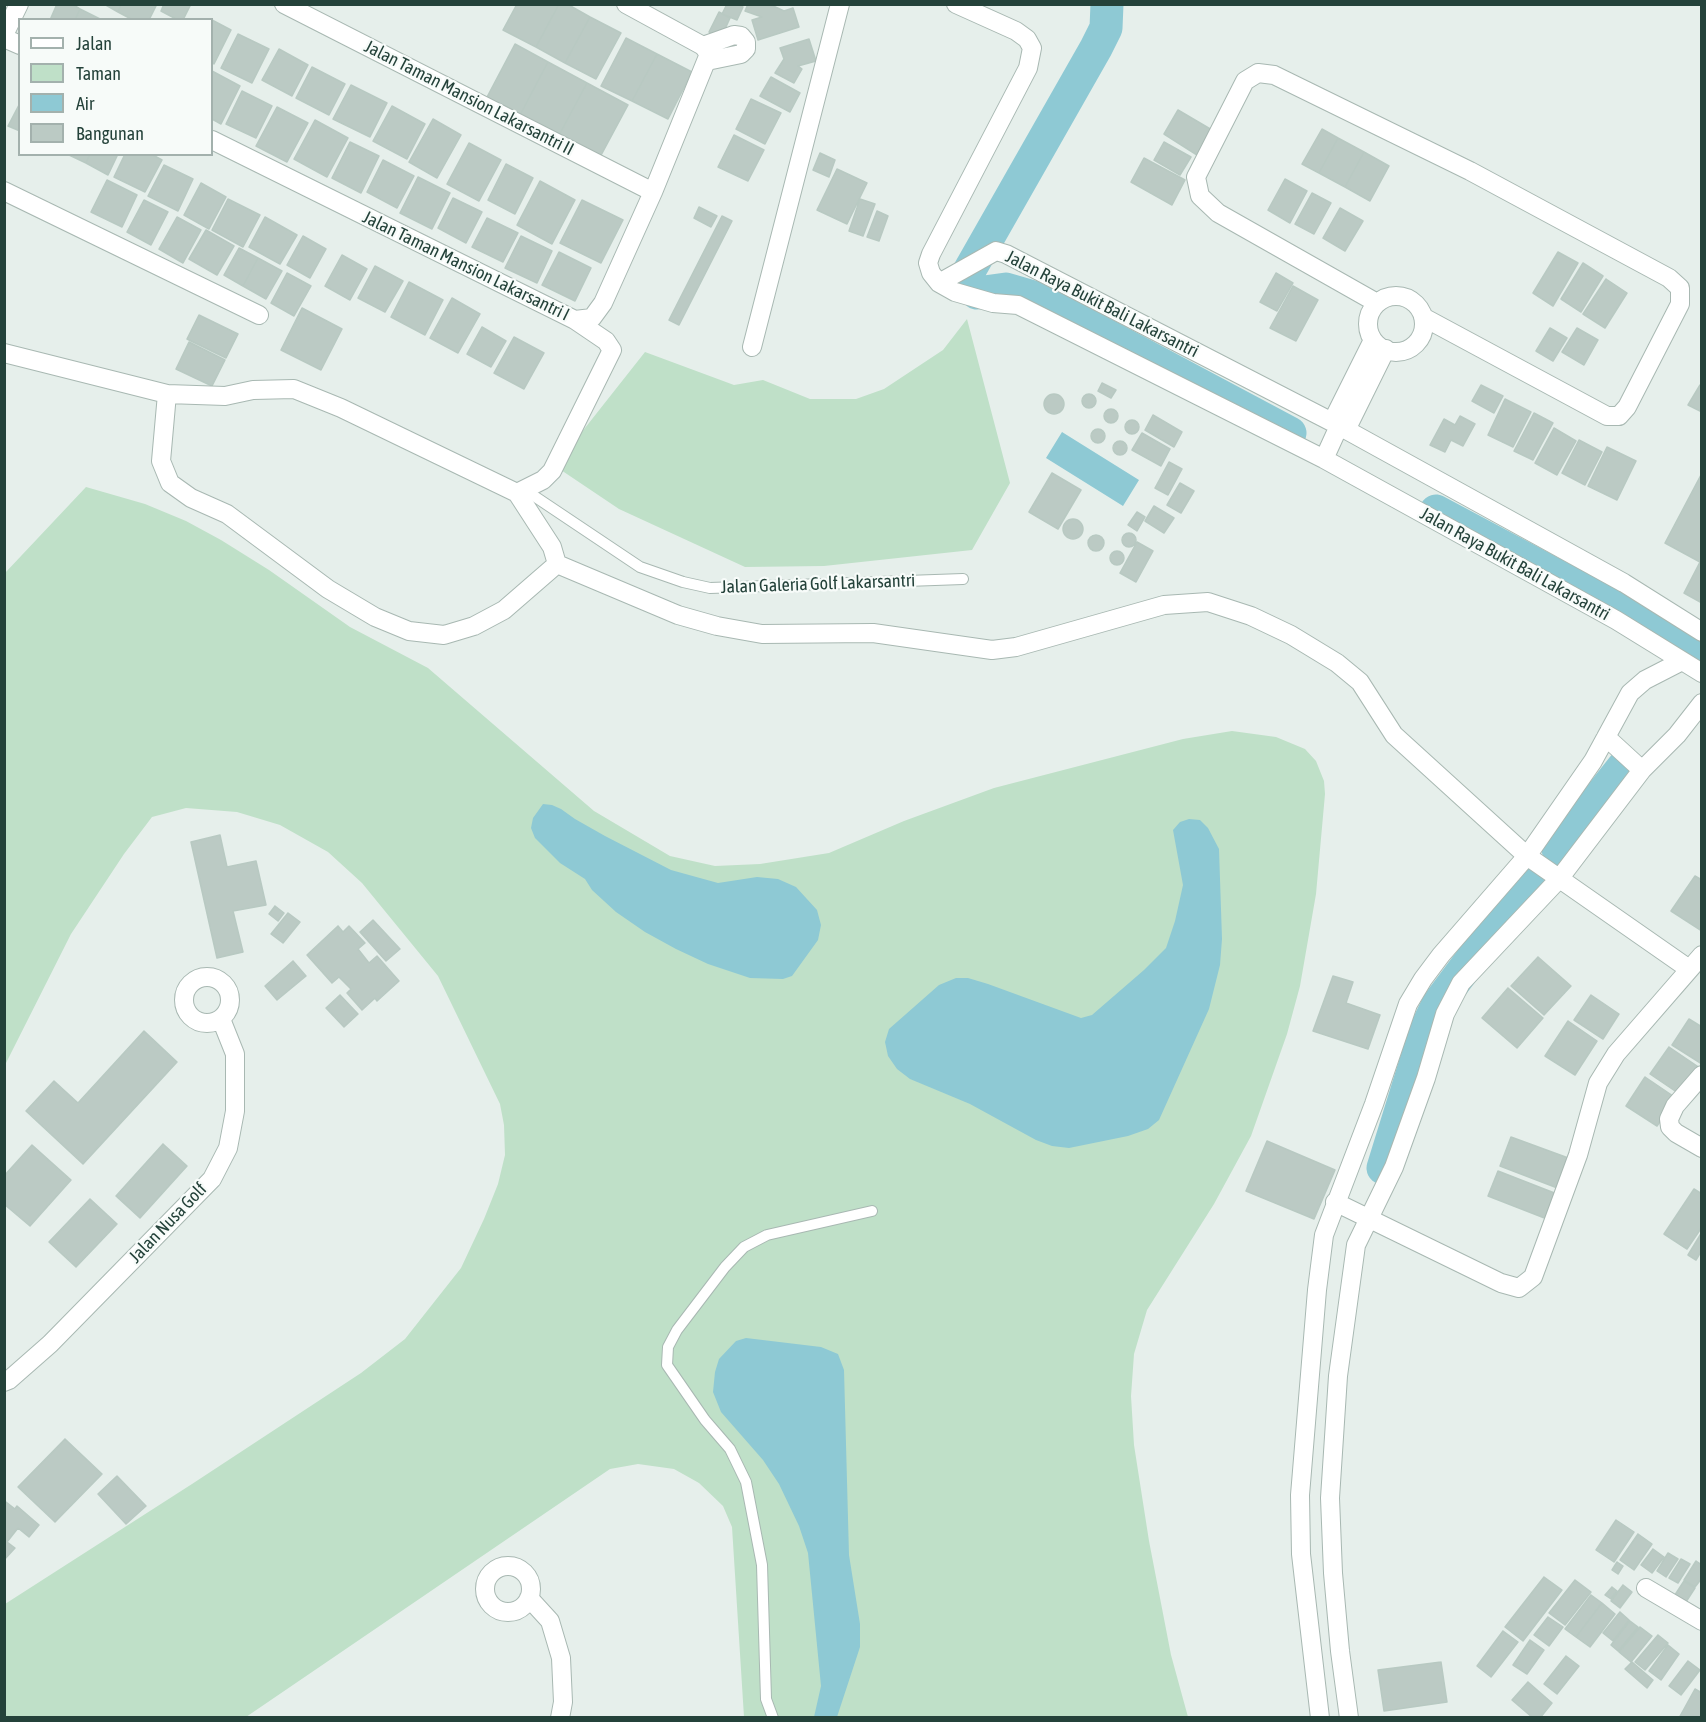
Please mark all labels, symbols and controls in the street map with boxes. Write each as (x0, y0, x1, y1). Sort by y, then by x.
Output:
legend (18, 18, 213, 156)
text: Jalan (76, 33, 112, 54)
street label: Jalan Taman Mansion Lakarsantri II (361, 36, 577, 160)
text: Taman (76, 63, 121, 84)
text: Air (76, 93, 94, 114)
text: Bangunan (76, 123, 144, 144)
street label: Jalan Taman Mansion Lakarsantri I (359, 206, 573, 326)
street label: Jalan Raya Bukit Bali Lakarsantri (1002, 246, 1202, 362)
street label: Jalan Raya Bukit Bali Lakarsantri (1416, 503, 1614, 625)
street label: Jalan Galeria Golf Lakarsantri (720, 570, 916, 598)
street label: Jalan Nusa Golf (125, 1179, 211, 1267)

